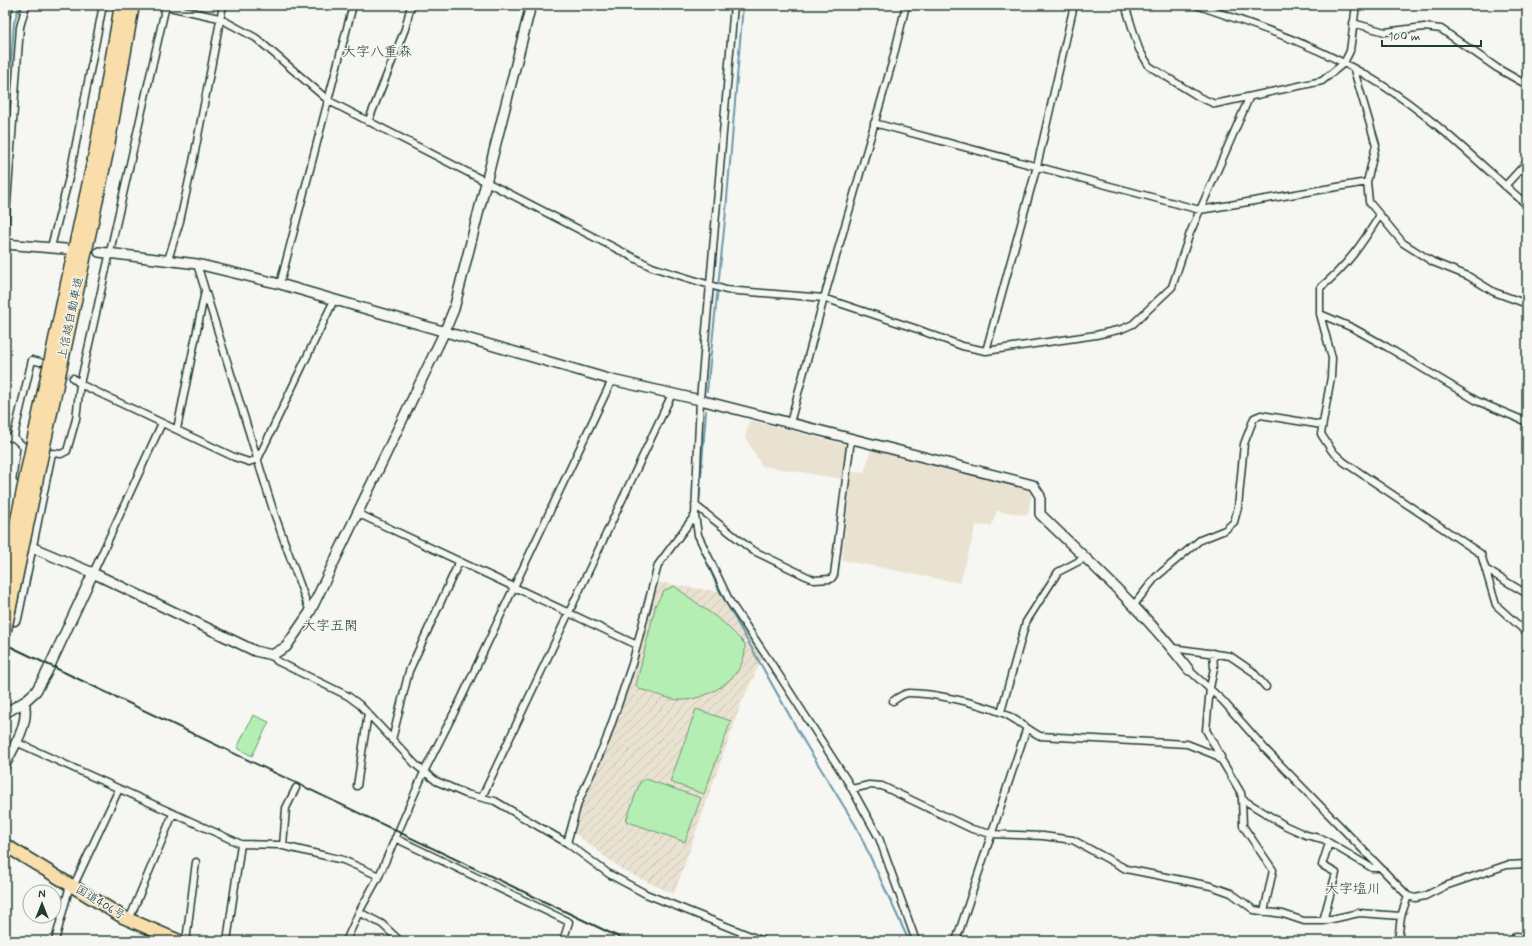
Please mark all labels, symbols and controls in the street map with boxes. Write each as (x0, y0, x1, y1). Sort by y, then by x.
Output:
scale bar (1382, 22, 1481, 48)
text: 100 m (1388, 29, 1420, 45)
district label: 大字八重森 (342, 43, 412, 61)
street label: 上信越自動車道 (54, 275, 88, 361)
district label: 大字五閑 (302, 617, 358, 635)
district label: 大字塩川 (1325, 880, 1381, 898)
street label: 国道406号 (72, 882, 128, 924)
north arrow (22, 884, 62, 924)
text: N (38, 888, 46, 902)

